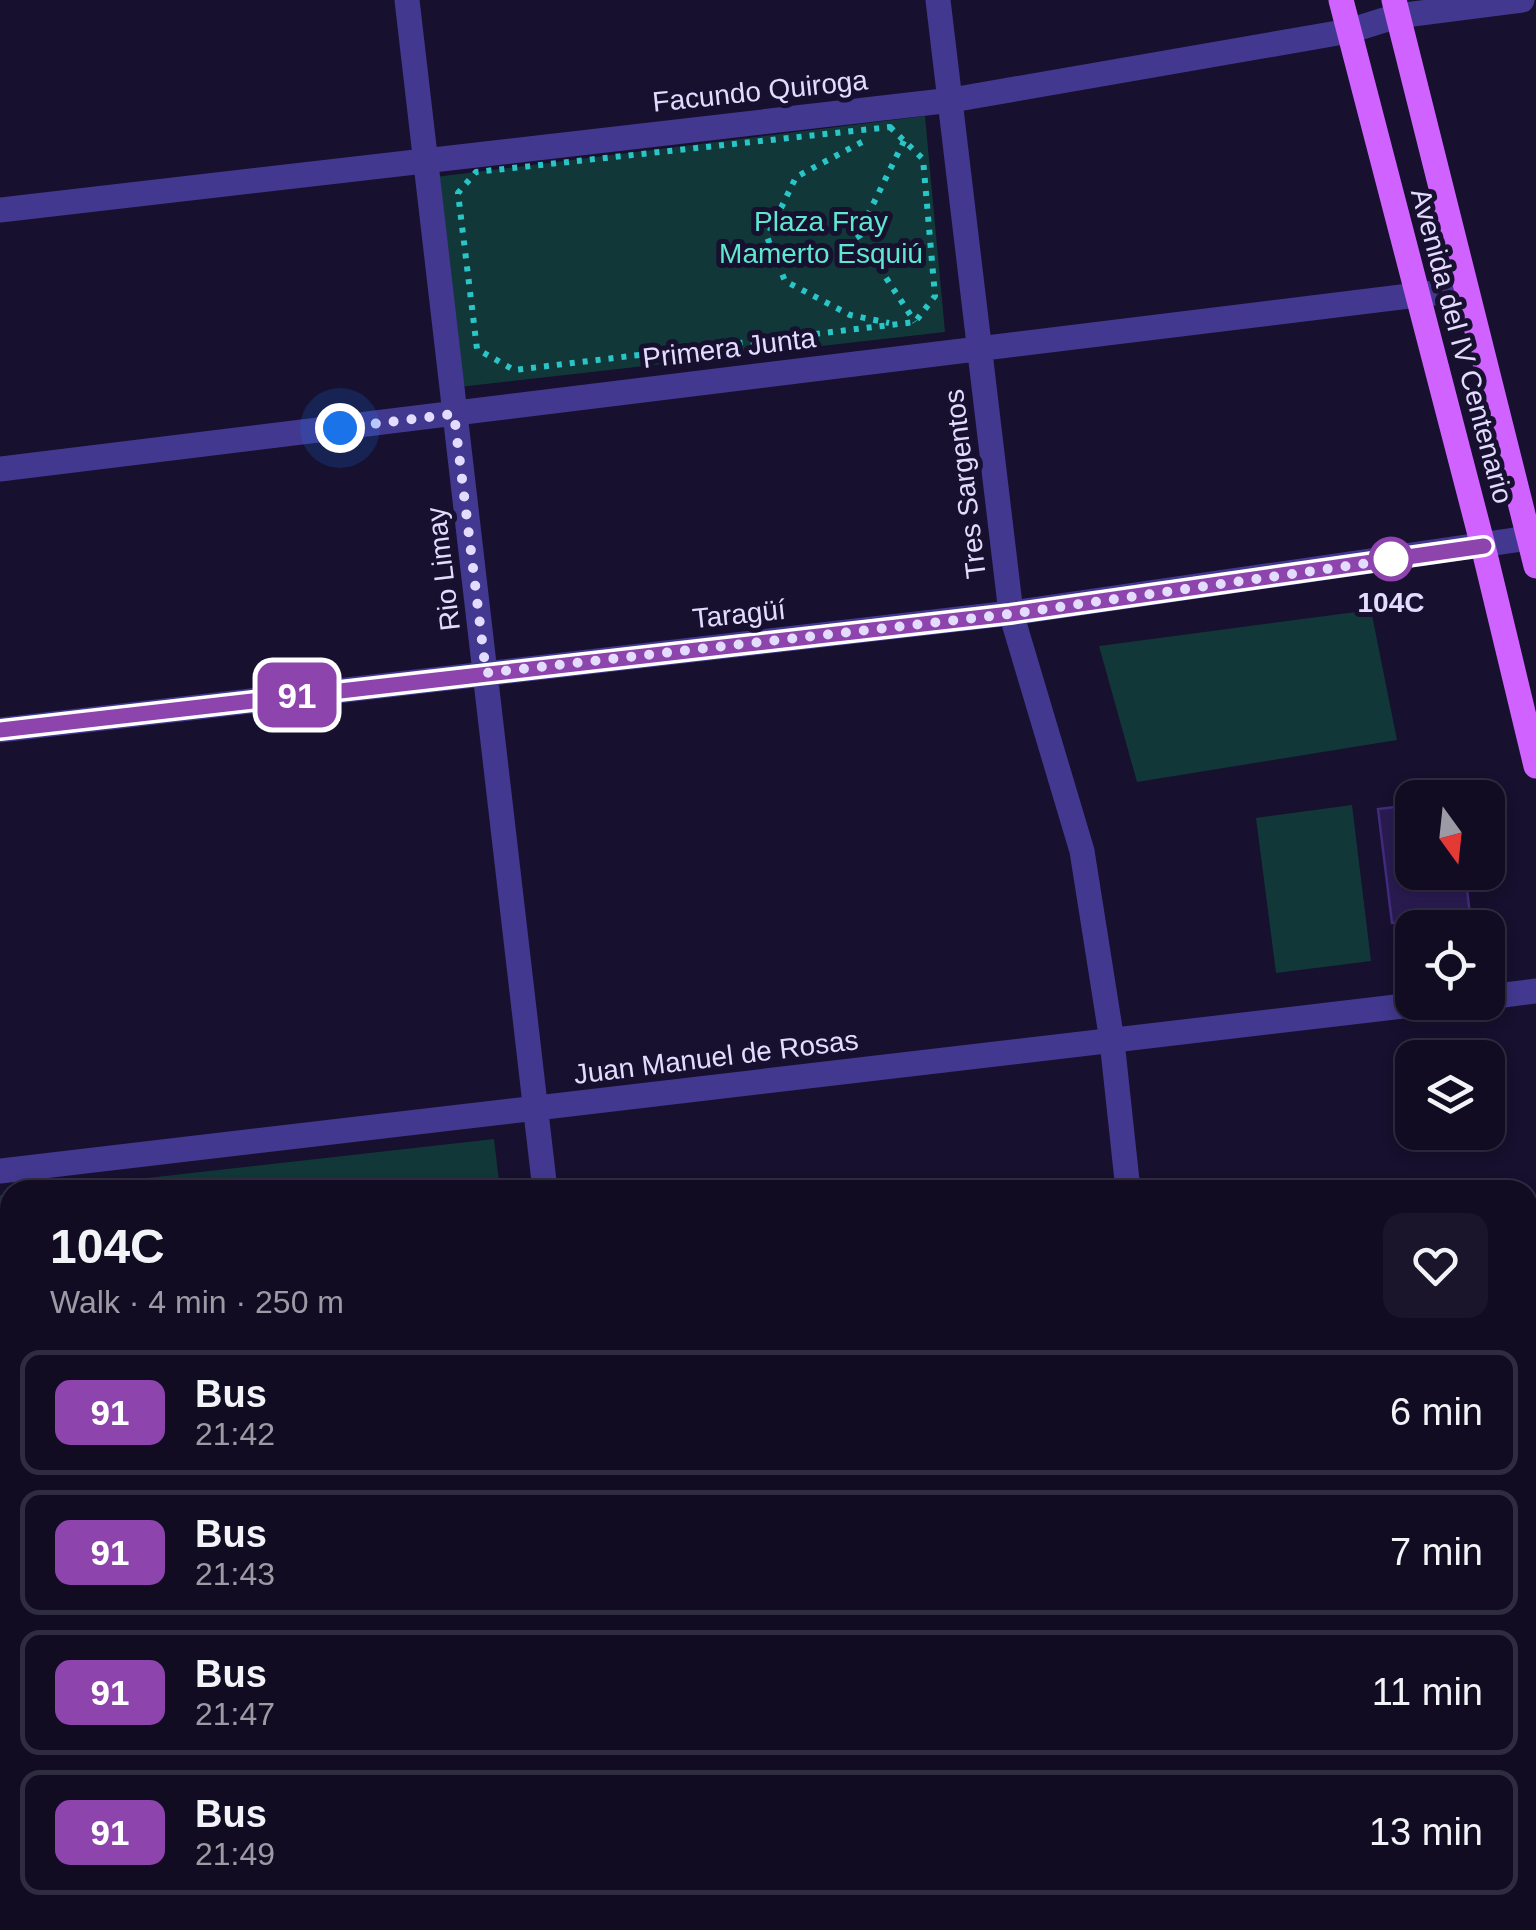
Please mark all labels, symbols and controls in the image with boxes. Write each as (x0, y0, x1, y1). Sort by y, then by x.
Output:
street label: Facundo Quiroga (651, 64, 870, 118)
street label: Avenida del IV Centenario (1405, 185, 1519, 507)
park label: Plaza Fray Mamerto Esquiú (719, 206, 923, 269)
street label: Primera Junta (641, 322, 818, 374)
street label: Tres Sargentos (938, 388, 992, 580)
your location (315, 403, 365, 453)
street label: Rio Limay (420, 505, 466, 633)
marker: 104C (1370, 538, 1412, 580)
place label: 104C (1358, 587, 1424, 618)
street label: Taragüí (691, 594, 787, 634)
line badge: 91 (252, 662, 342, 728)
text: 91 (278, 676, 316, 715)
north arrow (1395, 780, 1505, 890)
map controls (1395, 780, 1505, 1150)
button: locate (1395, 910, 1505, 1020)
street label: Juan Manuel de Rosas (572, 1024, 860, 1090)
button: layers (1395, 1040, 1505, 1150)
button: heart (1383, 1213, 1488, 1318)
text: 104C (50, 1220, 165, 1273)
text: Walk · 4 min · 250 m (50, 1284, 344, 1320)
text: Bus (195, 1373, 267, 1415)
text: 6 min (1390, 1391, 1483, 1433)
text: 91 (91, 1393, 129, 1432)
text: 21:42 (195, 1416, 275, 1452)
text: Bus (195, 1513, 267, 1555)
text: 7 min (1390, 1531, 1483, 1573)
text: 91 (91, 1533, 129, 1572)
text: 21:43 (195, 1556, 275, 1592)
text: Bus (195, 1653, 267, 1695)
text: 11 min (1372, 1671, 1483, 1713)
text: 91 (91, 1673, 129, 1712)
text: 21:47 (195, 1696, 275, 1732)
text: Bus (195, 1793, 267, 1835)
text: 13 min (1369, 1811, 1483, 1853)
text: 91 (91, 1813, 129, 1852)
text: 21:49 (195, 1836, 275, 1872)

